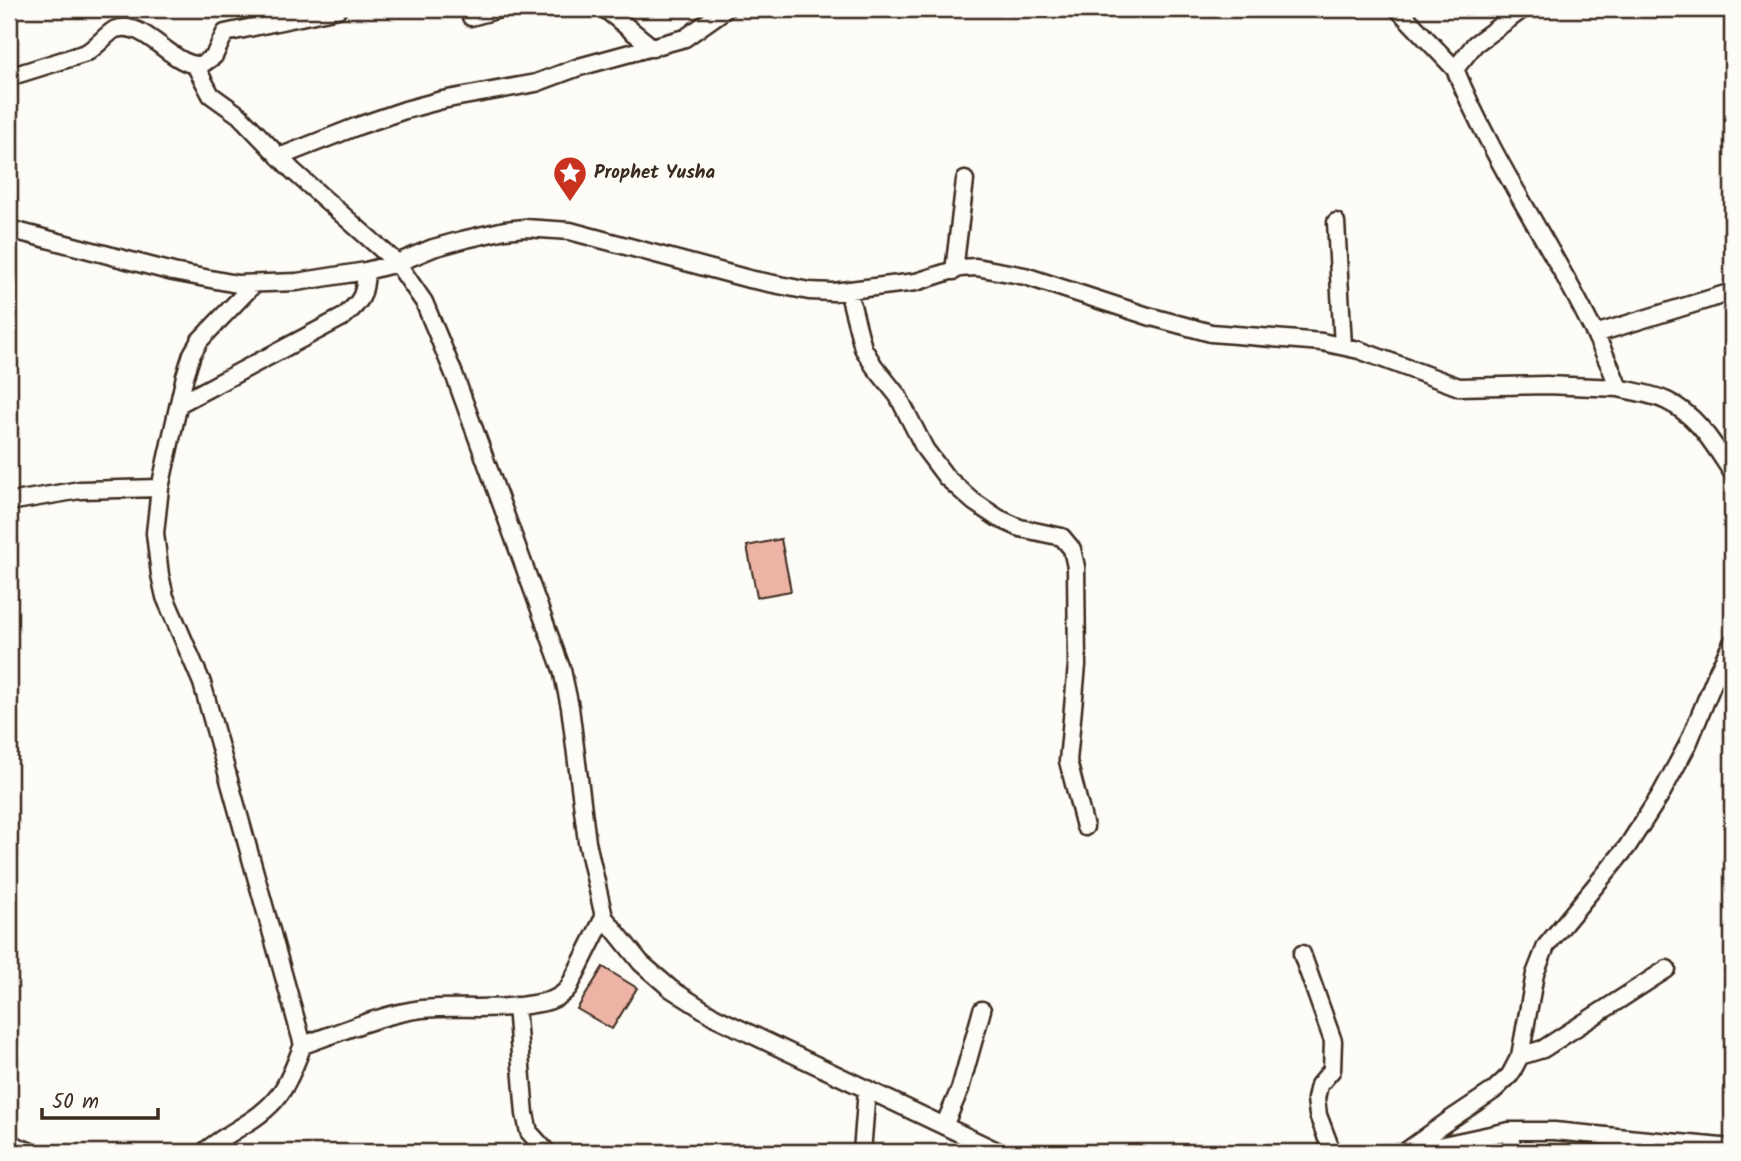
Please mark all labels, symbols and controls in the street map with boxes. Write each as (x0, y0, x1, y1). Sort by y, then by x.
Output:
place icon: Prophet Yusha (551, 154, 589, 203)
place label: Prophet Yusha (594, 158, 716, 188)
scale bar (42, 1077, 158, 1121)
text: 50 m (52, 1086, 99, 1119)

